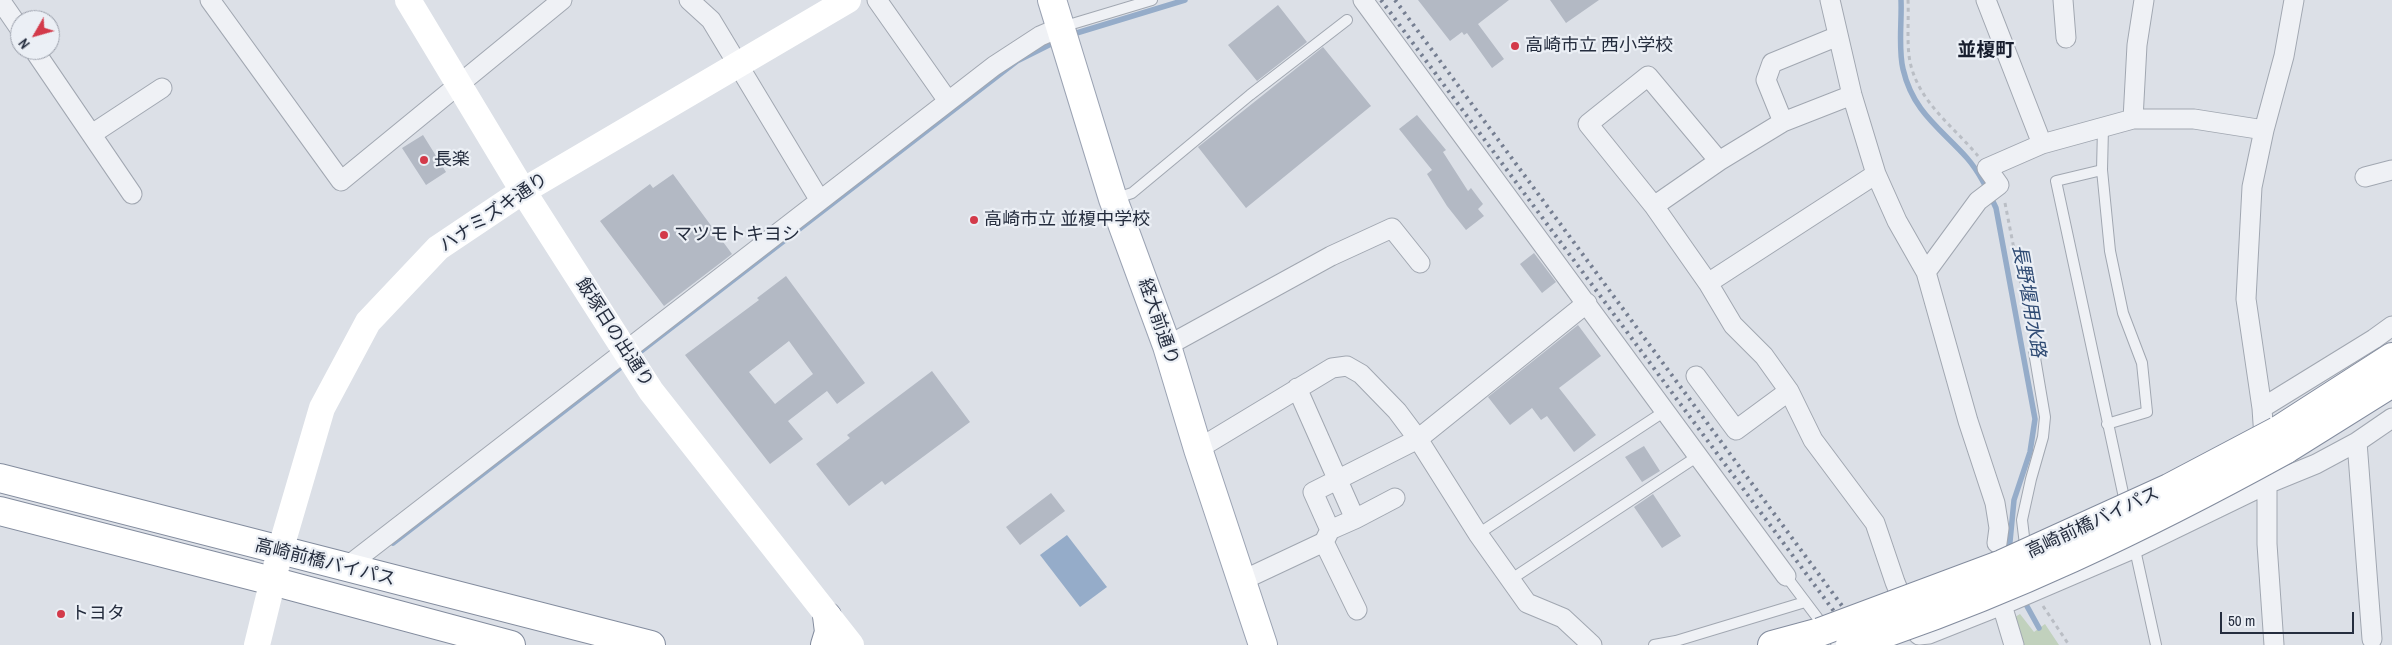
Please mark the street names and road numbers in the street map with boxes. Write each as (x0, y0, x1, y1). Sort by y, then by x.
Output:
street label: ハナミズキ通り (436, 169, 552, 257)
street label: 飯塚日の出通り (571, 274, 657, 392)
street label: 経大前通り (1133, 276, 1183, 368)
street label: 高崎前橋バイパス (2023, 483, 2163, 563)
street label: 高崎前橋バイパス (253, 535, 397, 591)

